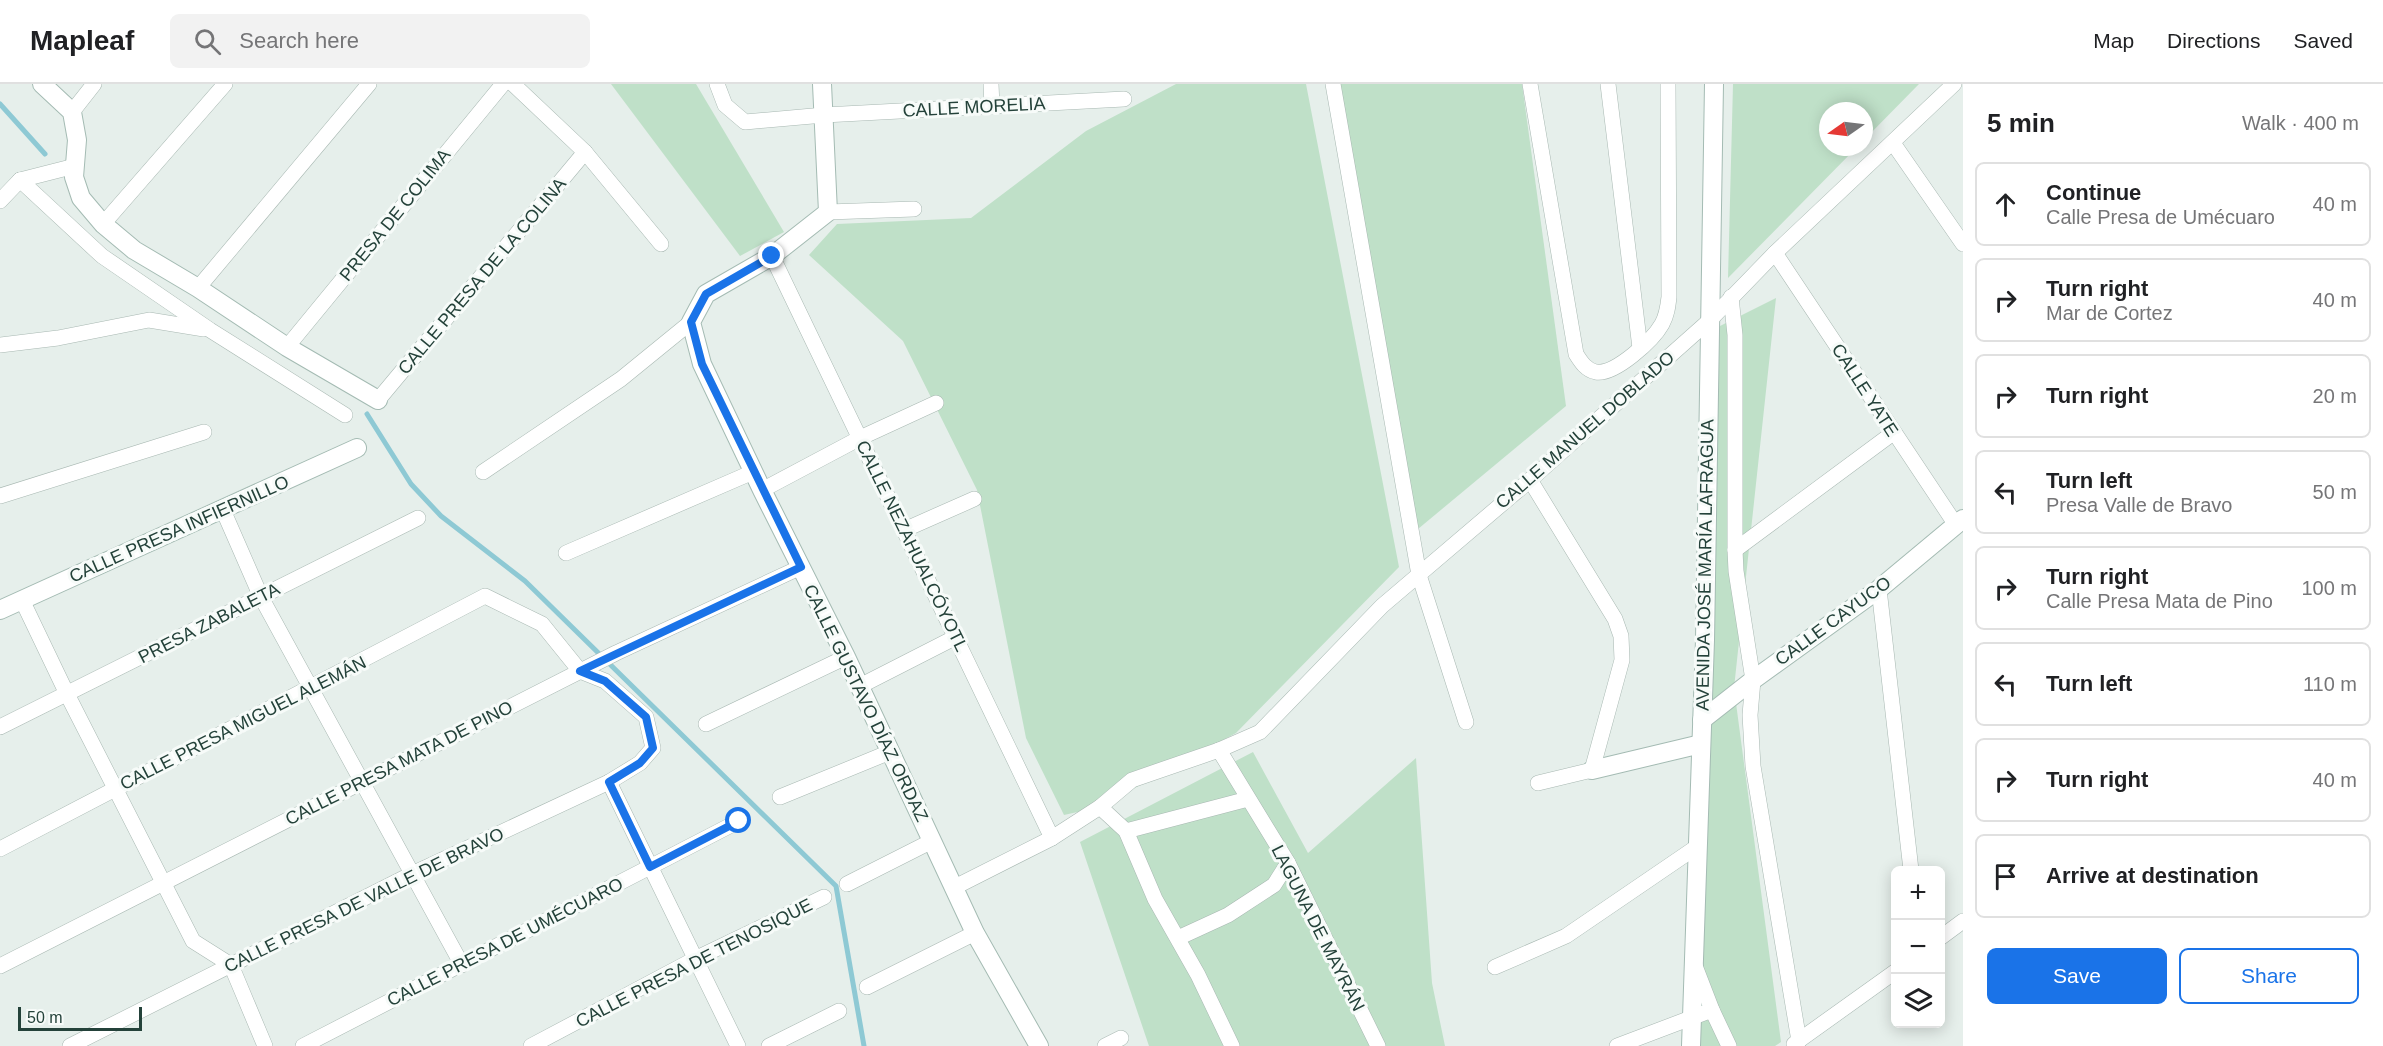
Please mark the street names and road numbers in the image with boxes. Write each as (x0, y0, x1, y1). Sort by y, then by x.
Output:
street label: CALLE MORELIA (902, 93, 1046, 121)
street label: PRESA DE COLIMA (336, 145, 454, 285)
street label: CALLE PRESA DE LA COLINA (394, 174, 570, 378)
street label: CALLE YATE (1828, 340, 1902, 440)
street label: CALLE MANUEL DOBLADO (1492, 347, 1678, 513)
street label: AVENIDA JOSÉ MARÍA LAFRAGUA (1692, 419, 1718, 711)
street label: CALLE NEZAHUALCÓYOTL (852, 437, 973, 655)
street label: CALLE PRESA INFIERNILLO (66, 471, 292, 587)
street label: CALLE CAYUCO (1771, 572, 1895, 670)
street label: PRESA ZABALETA (135, 579, 283, 667)
street label: CALLE GUSTAVO DÍAZ ORDAZ (800, 581, 932, 825)
street label: CALLE PRESA MIGUEL ALEMÁN (117, 652, 369, 794)
street label: CALLE PRESA MATA DE PINO (282, 697, 516, 829)
street label: CALLE PRESA DE VALLE DE BRAVO (221, 823, 507, 977)
street label: LAGUNA DE MAYRÁN (1267, 842, 1369, 1014)
street label: CALLE PRESA DE UMÉCUARO (384, 874, 626, 1010)
street label: CALLE PRESA DE TENOSIQUE (572, 894, 816, 1032)

